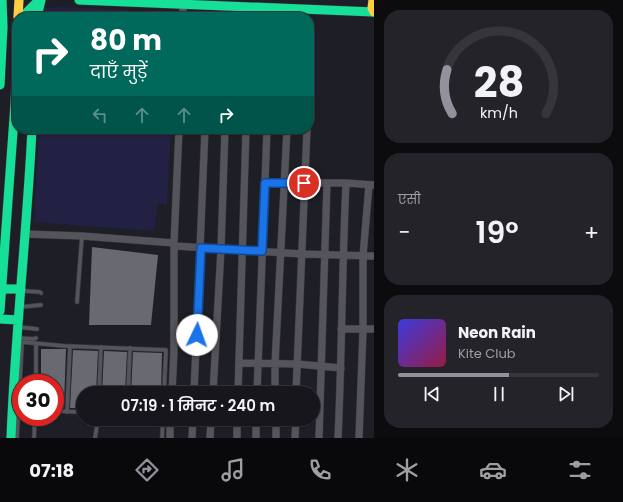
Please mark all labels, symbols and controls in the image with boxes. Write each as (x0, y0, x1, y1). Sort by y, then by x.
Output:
text: 80 m (90, 21, 162, 60)
icon: right (24, 28, 76, 80)
text: 28 (473, 53, 524, 112)
text: दाएँ मुड़ें (90, 59, 147, 84)
text: km/h (479, 103, 518, 123)
icon: left (89, 104, 111, 126)
icon: ahead (131, 104, 153, 126)
icon: ahead (173, 104, 195, 126)
icon: right (215, 104, 237, 126)
pin (287, 166, 321, 200)
icon: arrive (293, 172, 315, 194)
text: एसी (398, 190, 421, 209)
text: 19° (476, 211, 519, 254)
text: − (398, 217, 410, 248)
text: + (584, 217, 599, 248)
position arrow (176, 314, 218, 356)
text: Neon Rain (458, 322, 536, 343)
text: Kite Club (458, 344, 516, 363)
speed limit sign: 30 (12, 374, 64, 426)
icon: previous (421, 383, 443, 405)
icon: pause (488, 383, 510, 405)
icon: next (555, 383, 577, 405)
text: 07:19 · 1 मिनट · 240 m (121, 395, 275, 416)
icon: directions (133, 456, 161, 484)
icon: music (219, 456, 247, 484)
icon: phone (306, 456, 334, 484)
icon: climate (393, 456, 421, 484)
icon: car (479, 456, 507, 484)
icon: filters (566, 456, 594, 484)
text: 07:18 (29, 458, 74, 483)

